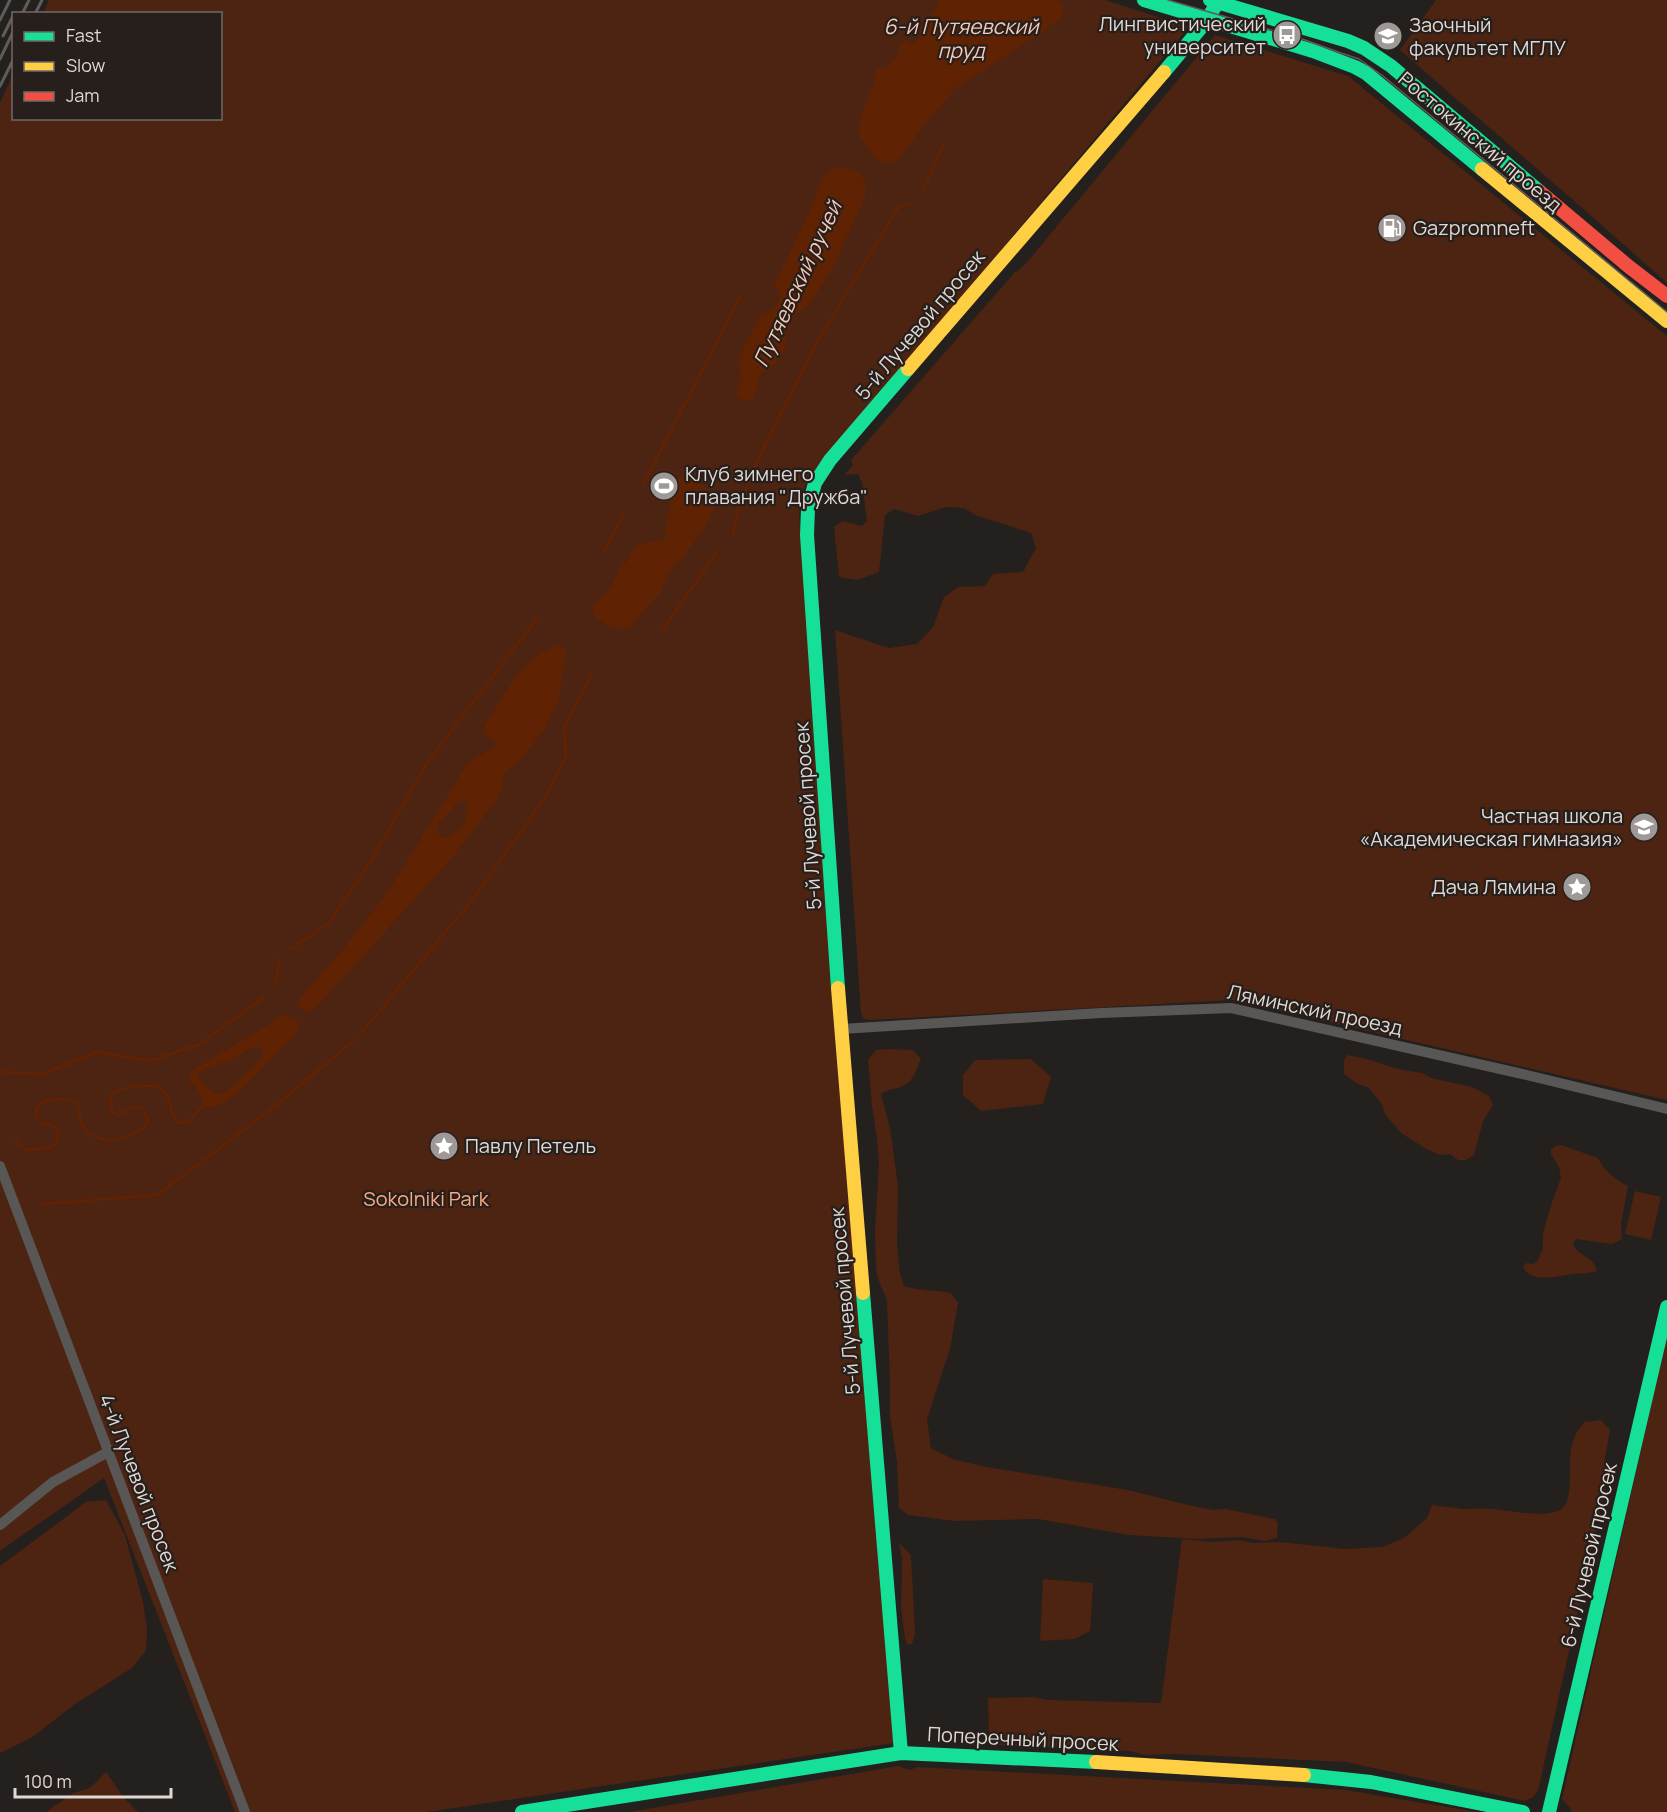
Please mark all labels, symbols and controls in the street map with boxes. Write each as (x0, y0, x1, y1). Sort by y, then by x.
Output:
place label: Лингвистический университет (1099, 10, 1266, 60)
place label: Заочный факультет МГЛУ (1409, 11, 1567, 61)
legend (12, 12, 222, 120)
water label: 6-й Путяевский пруд (884, 12, 1040, 64)
bus stop icon: Лингвистический университет (1271, 19, 1303, 51)
school or university icon: Заочный факультет МГЛУ (1372, 20, 1404, 52)
text: Fast (66, 23, 101, 47)
text: Slow (66, 53, 106, 77)
street label: Ростокинский проезд (1393, 65, 1568, 218)
text: Jam (66, 83, 100, 107)
water label: Путяевский ручей (746, 194, 849, 371)
fuel station icon: Gazpromneft (1376, 212, 1408, 244)
place label: Gazpromneft (1413, 214, 1535, 241)
street label: 5-й Лучевой просек (849, 243, 991, 405)
place label: Клуб зимнего плавания "Дружба" (685, 460, 868, 510)
sports icon: Клуб зимнего плавания "Дружба" (648, 470, 680, 502)
street label: 5-й Лучевой просек (787, 720, 828, 911)
place label: Частная школа «Академическая гимназия» (1360, 802, 1623, 852)
school or university icon: Частная школа «Академическая гимназия» (1628, 811, 1660, 843)
place icon: Дача Лямина (1561, 871, 1593, 903)
place label: Дача Лямина (1431, 873, 1556, 900)
street label: Ляминский проезд (1225, 978, 1405, 1041)
place icon: Павлу Петель (428, 1130, 460, 1162)
place label: Павлу Петель (465, 1132, 596, 1159)
park label: Sokolniki Park (363, 1185, 490, 1212)
street label: 5-й Лучевой просек (823, 1205, 866, 1396)
street label: 4-й Лучевой просек (93, 1390, 186, 1577)
street label: 6-й Лучевой просек (1554, 1459, 1623, 1650)
street label: Поперечный просек (927, 1720, 1120, 1757)
scale bar (15, 1761, 171, 1799)
text: 100 m (24, 1769, 72, 1793)

